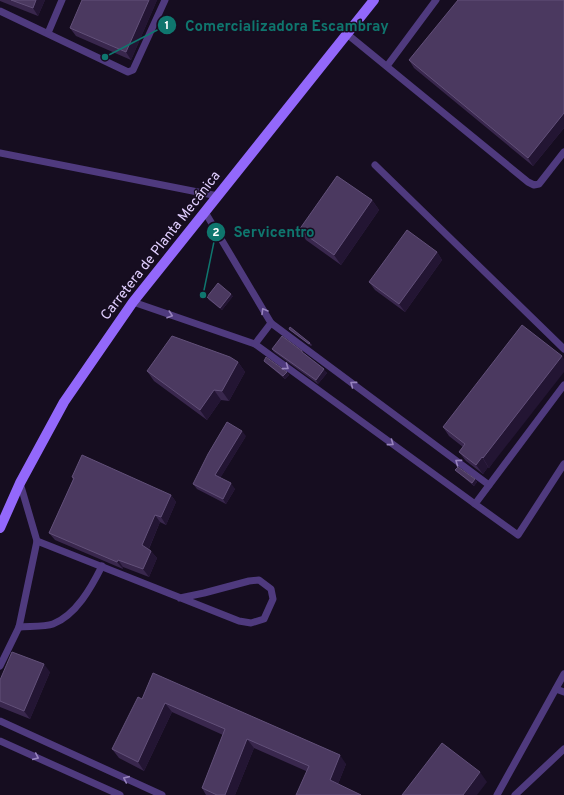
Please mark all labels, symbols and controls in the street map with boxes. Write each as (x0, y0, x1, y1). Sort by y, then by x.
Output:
callout: Comercializadora Escambray (157, 12, 397, 39)
text: 1 (165, 18, 169, 34)
text: Comercializadora Escambray (185, 18, 389, 37)
street label: Carretera de Planta Mecánica (98, 168, 224, 324)
callout: Servicentro (206, 219, 323, 246)
text: Servicentro (233, 224, 315, 243)
text: 2 (212, 225, 220, 241)
one-way arrow (261, 308, 269, 315)
one-way arrow (166, 310, 173, 318)
one-way arrow (282, 362, 289, 369)
one-way arrow (351, 382, 358, 389)
one-way arrow (387, 438, 394, 445)
one-way arrow (455, 459, 462, 466)
one-way arrow (31, 752, 39, 760)
one-way arrow (123, 776, 131, 784)

